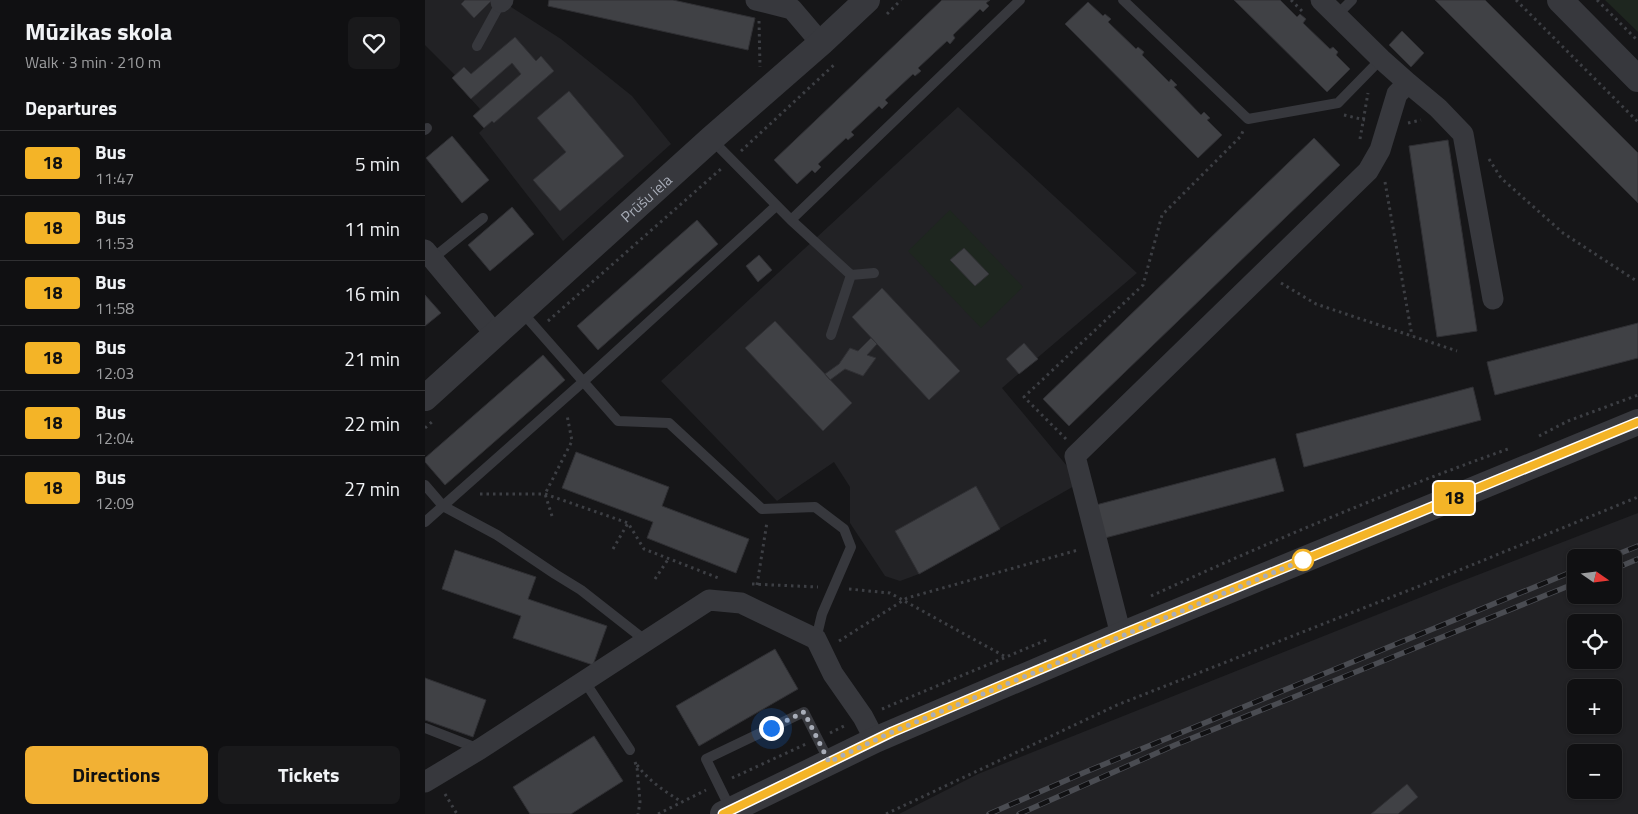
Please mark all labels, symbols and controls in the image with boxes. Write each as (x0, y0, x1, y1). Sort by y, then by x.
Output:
text: Mūzikas skola (25, 13, 172, 49)
button: heart (348, 17, 400, 69)
text: Walk · 3 min · 210 m (25, 50, 161, 74)
text: Departures (25, 93, 117, 122)
text: Bus (95, 137, 126, 166)
text: 18 (42, 149, 63, 176)
text: 5 min (355, 149, 400, 178)
text: 11:47 (95, 166, 134, 190)
street label: Prūšu iela (615, 168, 677, 227)
text: Bus (95, 202, 126, 231)
text: 18 (42, 214, 63, 241)
text: 11 min (344, 214, 400, 243)
text: 11:53 (95, 231, 134, 255)
text: Bus (95, 267, 126, 296)
text: 18 (42, 279, 63, 306)
text: 16 min (344, 279, 400, 308)
text: 11:58 (95, 296, 134, 320)
text: Bus (95, 332, 126, 361)
text: 18 (42, 344, 63, 371)
text: 21 min (344, 344, 400, 373)
text: 12:03 (95, 361, 134, 385)
text: Bus (95, 397, 126, 426)
text: 18 (42, 409, 63, 436)
text: 22 min (344, 409, 400, 438)
text: 12:04 (95, 426, 134, 450)
text: Bus (95, 462, 126, 491)
text: 18 (42, 474, 63, 501)
text: 27 min (344, 474, 400, 503)
line badge: 18 (1431, 482, 1477, 514)
text: 18 (1444, 484, 1464, 511)
text: 12:09 (95, 491, 134, 515)
unlabelled marker (1292, 549, 1314, 571)
north arrow (1567, 549, 1623, 604)
map controls (1567, 549, 1622, 799)
button: locate (1567, 614, 1622, 669)
button: + (1567, 679, 1622, 734)
your location (759, 716, 784, 741)
button: − (1567, 744, 1622, 799)
button: Directions (25, 746, 208, 804)
button: Tickets (218, 746, 400, 804)

